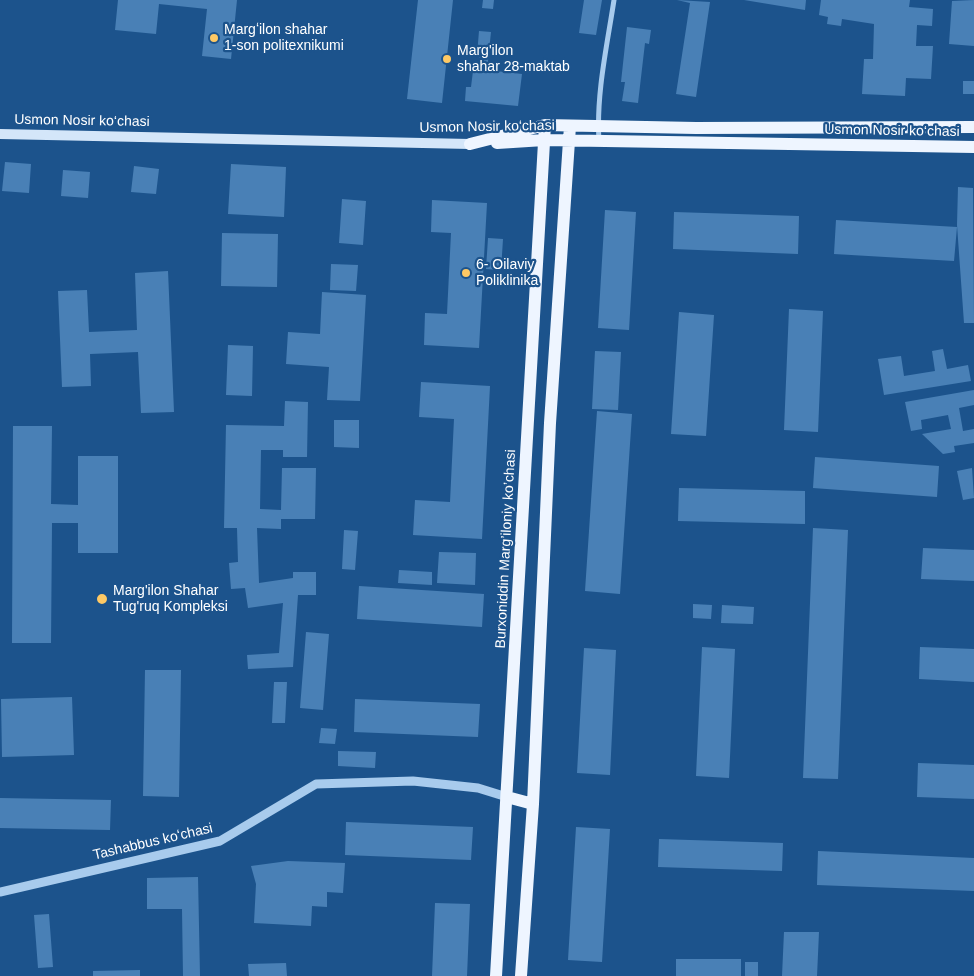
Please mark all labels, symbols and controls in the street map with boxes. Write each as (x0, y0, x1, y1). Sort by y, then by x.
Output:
place label: Margʻilon shahar 1-son politexnikumi (224, 22, 344, 54)
marker: Margʻilon shahar 1-son politexnikumi (208, 32, 220, 44)
place label: Marg'ilon shahar 28-maktab (457, 43, 570, 75)
marker: Marg'ilon shahar 28-maktab (441, 53, 453, 65)
street label: Usmon Nosir ko‘chasi (14, 111, 150, 131)
street label: Usmon Nosir ko‘chasi (419, 117, 555, 137)
street label: Usmon Nosir ko‘chasi (824, 121, 960, 141)
place label: 6- Oilaviy Poliklinika (476, 257, 538, 290)
marker: 6- Oilaviy Poliklinika (460, 267, 472, 279)
street label: Burxoniddin Marg’iloniy ko’chasi (492, 449, 520, 649)
place label: Marg'ilon Shahar Tug'ruq Kompleksi (113, 583, 228, 616)
marker: Marg'ilon Shahar Tug'ruq Kompleksi (95, 592, 109, 606)
street label: Tashabbus koʻchasi (92, 820, 214, 864)

